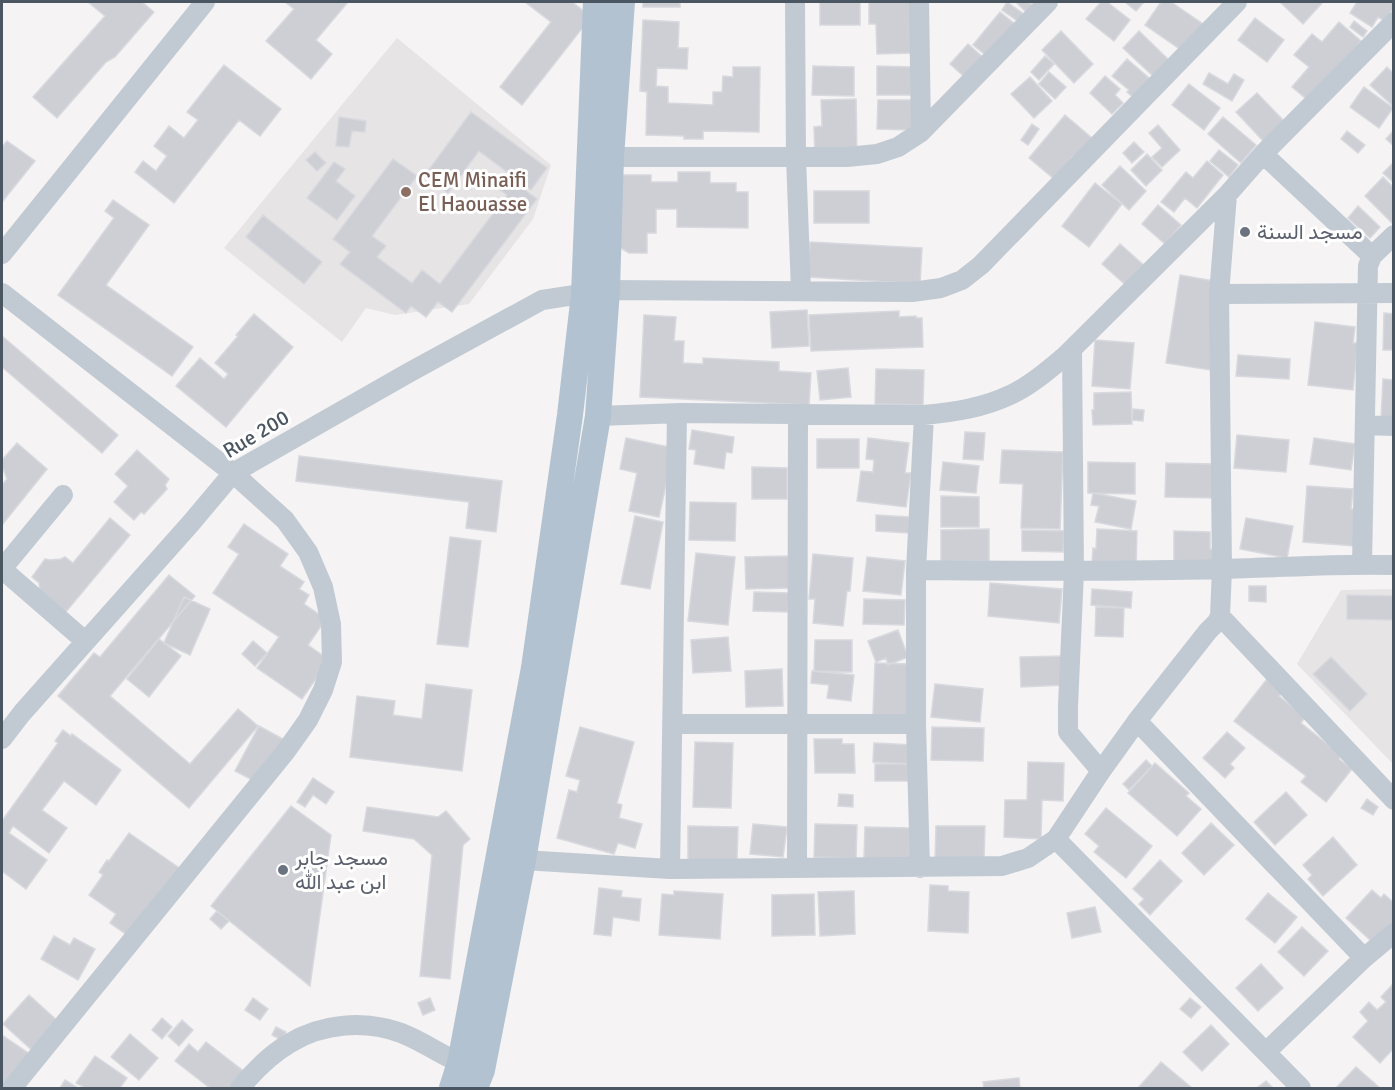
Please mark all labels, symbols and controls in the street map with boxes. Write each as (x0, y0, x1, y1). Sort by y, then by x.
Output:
place label: CEM Minaifi El Haouasse (418, 167, 527, 217)
marker: CEM Minaifi El Haouasse (399, 185, 413, 199)
place label: مسجد السنة (1257, 219, 1363, 245)
marker: مسجد السنة (1238, 225, 1252, 239)
street label: Rue 200 (218, 404, 294, 464)
place label: مسجد جابر ابن عبد الله (294, 845, 388, 895)
marker: مسجد جابر ابن عبد الله (276, 863, 290, 877)

